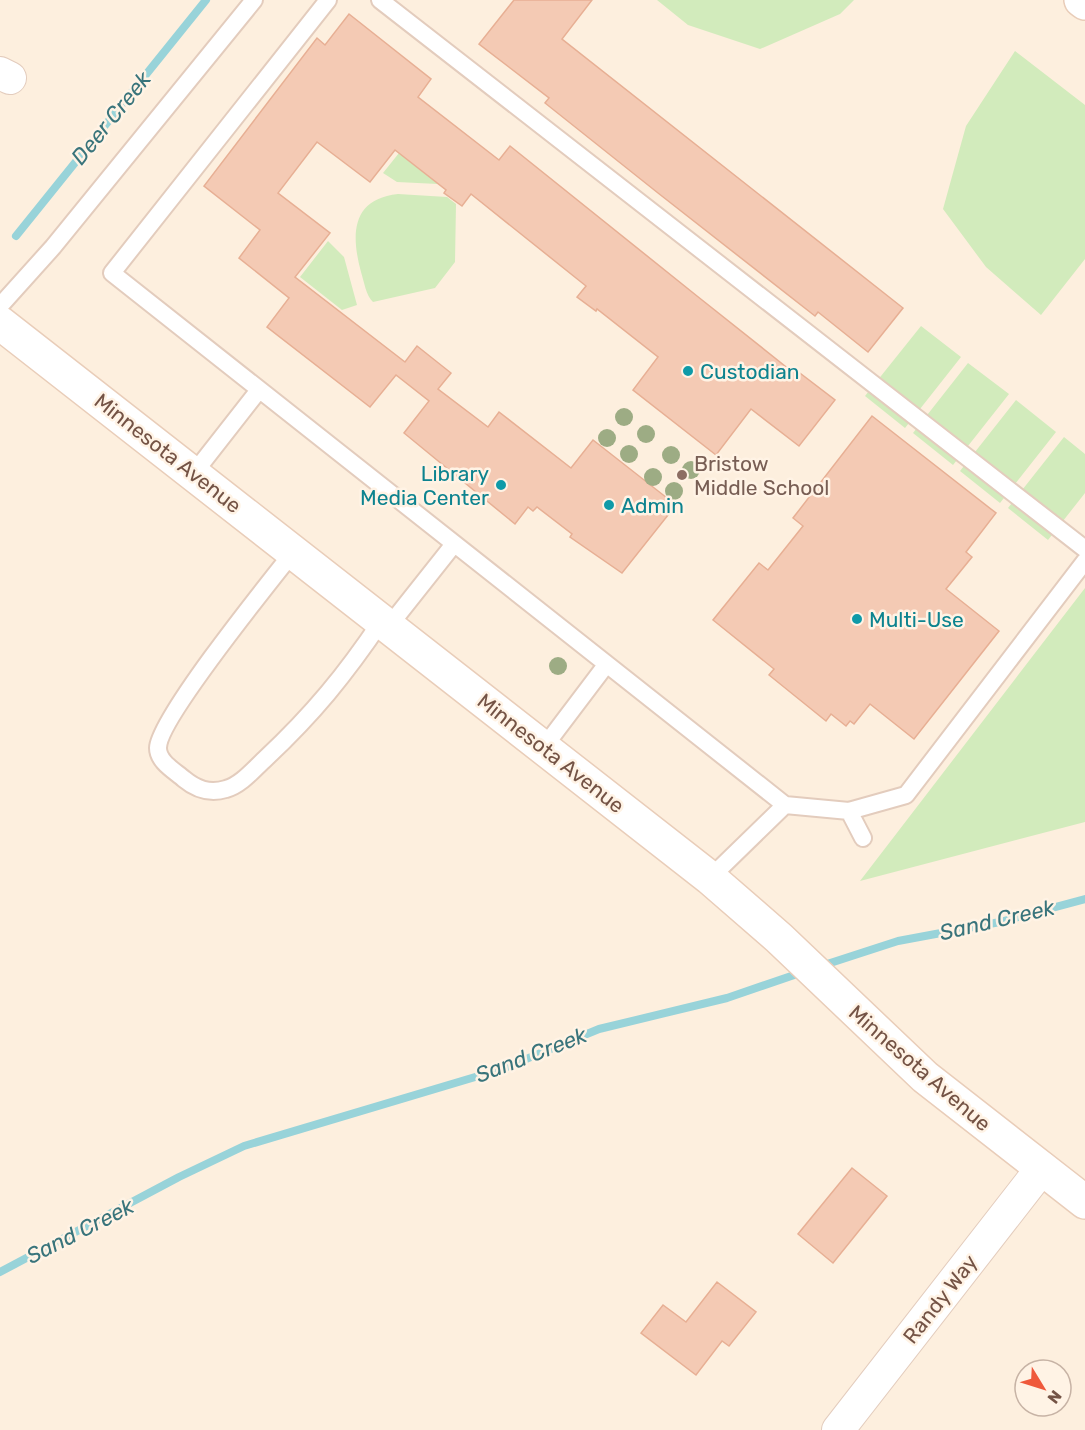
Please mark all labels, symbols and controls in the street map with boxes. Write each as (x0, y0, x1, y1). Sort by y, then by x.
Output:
water label: Deer Creek (65, 66, 157, 170)
place label: Custodian (700, 359, 799, 384)
marker: Custodian (681, 364, 695, 378)
street label: Minnesota Avenue (90, 388, 246, 518)
place label: Bristow Middle School (694, 451, 829, 500)
place label: Library Media Center (360, 461, 489, 510)
marker: Bristow Middle School (675, 468, 689, 482)
marker: Library Media Center (494, 478, 508, 492)
place label: Admin (621, 493, 684, 518)
marker: Admin (602, 498, 616, 512)
place label: Multi-Use (869, 607, 964, 632)
marker: Multi-Use (850, 612, 864, 626)
street label: Minnesota Avenue (473, 688, 629, 818)
water label: Sand Creek (937, 894, 1058, 946)
street label: Minnesota Avenue (844, 1000, 996, 1136)
water label: Sand Creek (471, 1021, 591, 1089)
water label: Sand Creek (22, 1192, 139, 1270)
street label: Randy Way (898, 1249, 983, 1348)
north arrow (1013, 1358, 1073, 1418)
text: N (1043, 1387, 1065, 1407)

